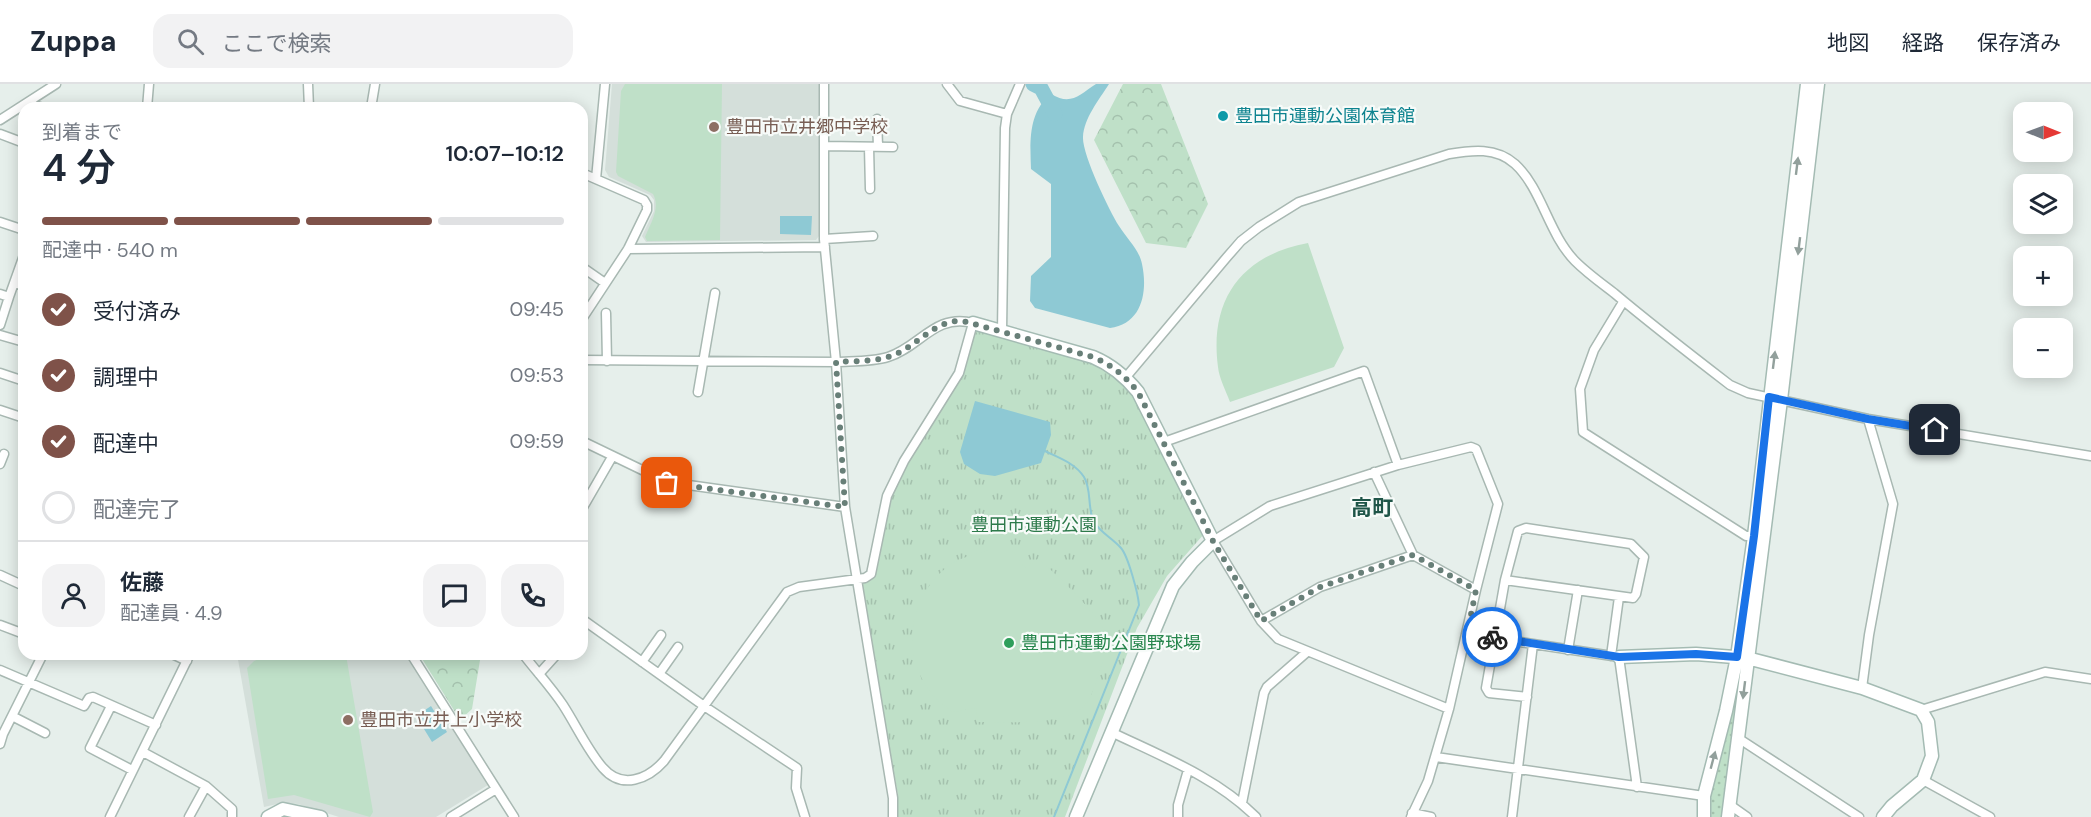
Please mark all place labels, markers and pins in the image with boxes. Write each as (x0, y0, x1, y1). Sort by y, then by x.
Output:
place label: 豊田市運動公園体育館 (1235, 104, 1415, 128)
marker: 豊田市運動公園体育館 (1216, 109, 1230, 123)
place label: 豊田市立井郷中学校 (726, 115, 888, 139)
marker: 豊田市立井郷中学校 (707, 120, 721, 134)
pin (1909, 404, 1960, 455)
pin (641, 457, 692, 508)
place label: 豊田市運動公園野球場 (1021, 631, 1201, 655)
marker: 豊田市運動公園野球場 (1002, 636, 1016, 650)
place label: 豊田市立井上小学校 (360, 708, 522, 732)
marker: 豊田市立井上小学校 (341, 713, 355, 727)

